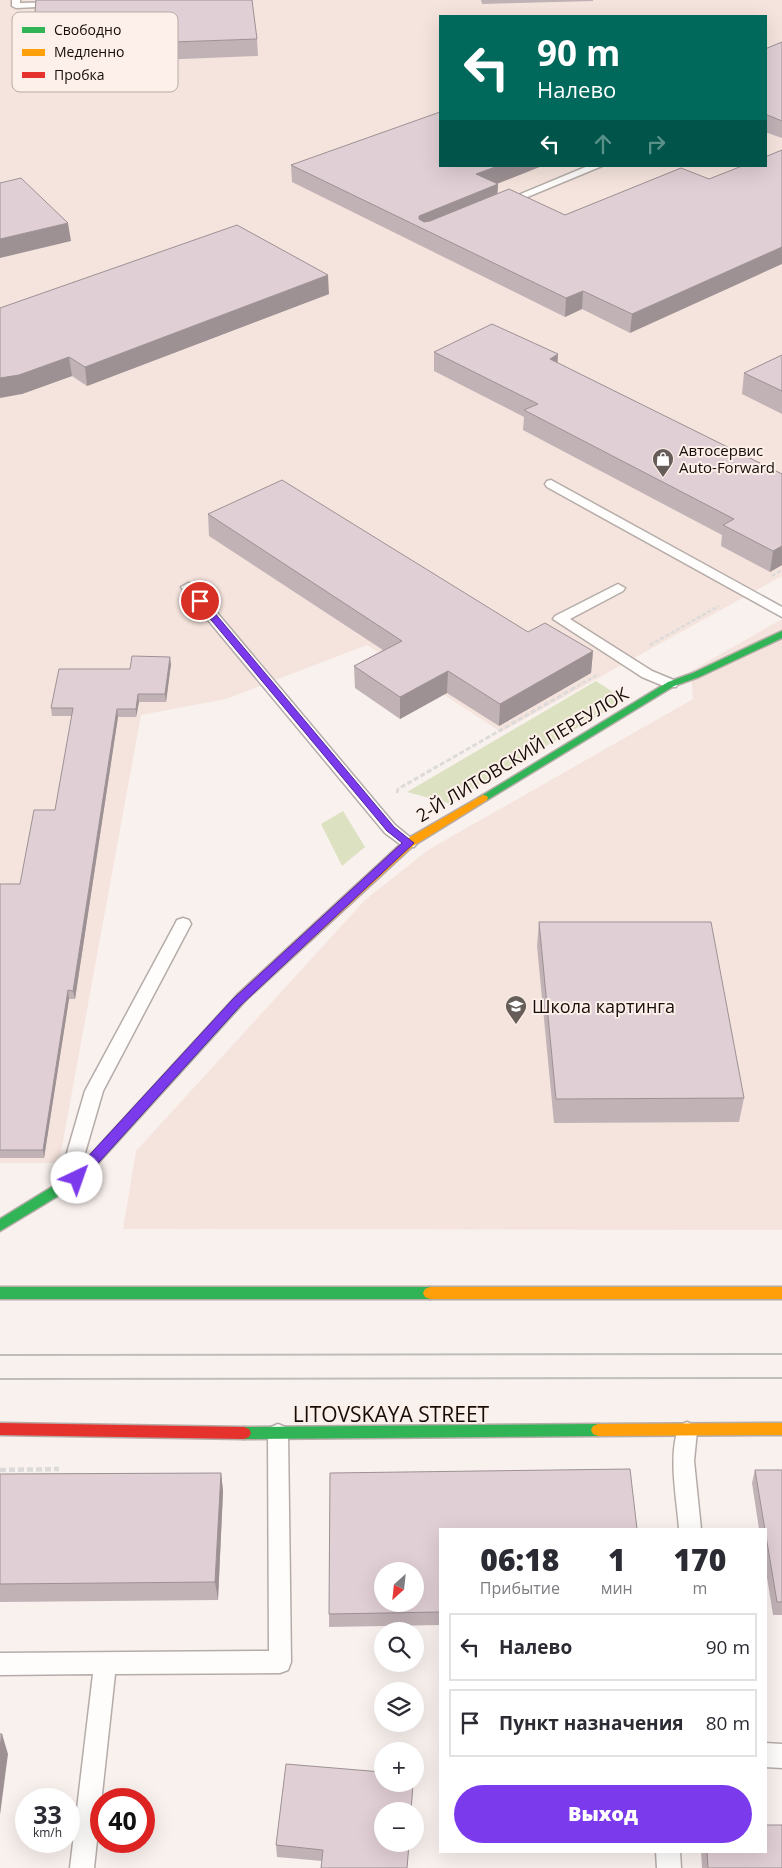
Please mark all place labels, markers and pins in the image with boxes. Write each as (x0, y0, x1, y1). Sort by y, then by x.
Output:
place label: Автосервис Auto-Forward (679, 440, 775, 477)
shop icon: Автосервис Auto-Forward (651, 447, 675, 478)
pin (179, 580, 221, 622)
school or university icon: Школа картинга (504, 994, 528, 1025)
place label: Школа картинга (532, 994, 675, 1018)

